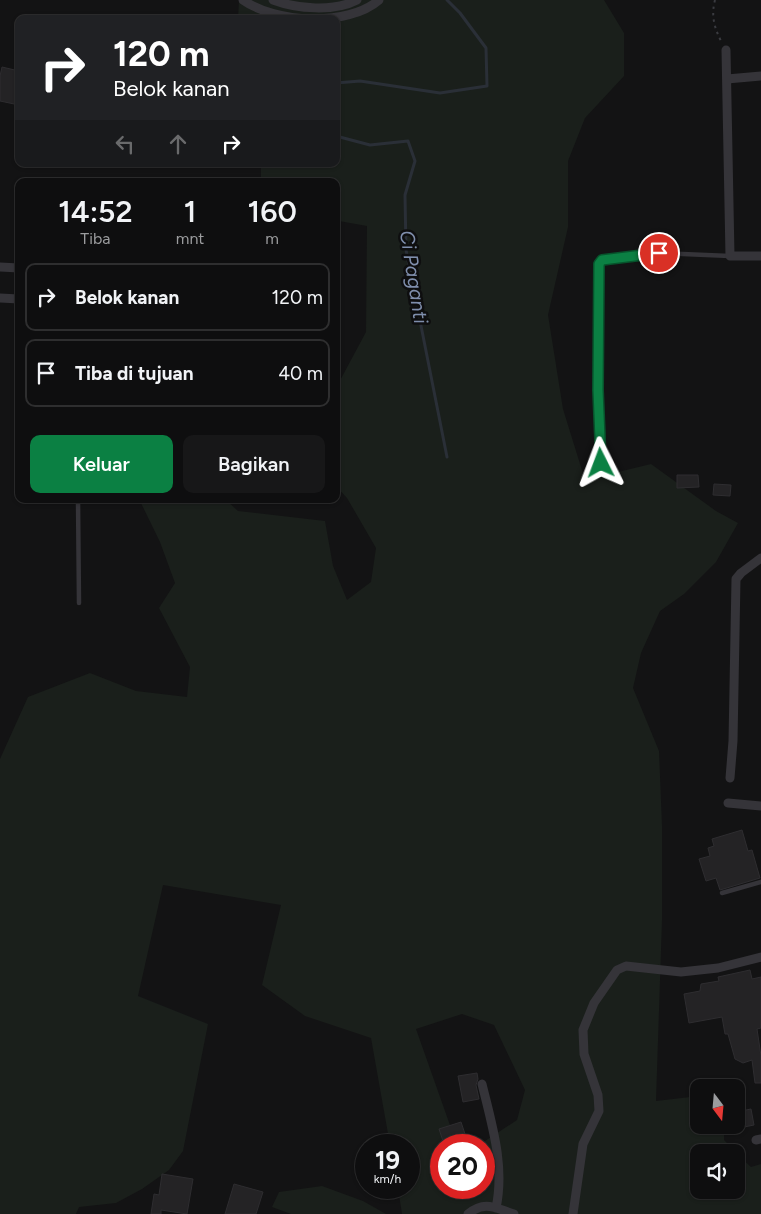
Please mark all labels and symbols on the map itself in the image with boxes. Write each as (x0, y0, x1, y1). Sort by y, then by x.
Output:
water label: Ci Paganti (395, 229, 433, 326)
pin (638, 232, 680, 274)
position arrow (574, 436, 626, 488)
north arrow (690, 1079, 745, 1134)
speed limit sign: 20 (430, 1134, 495, 1199)

